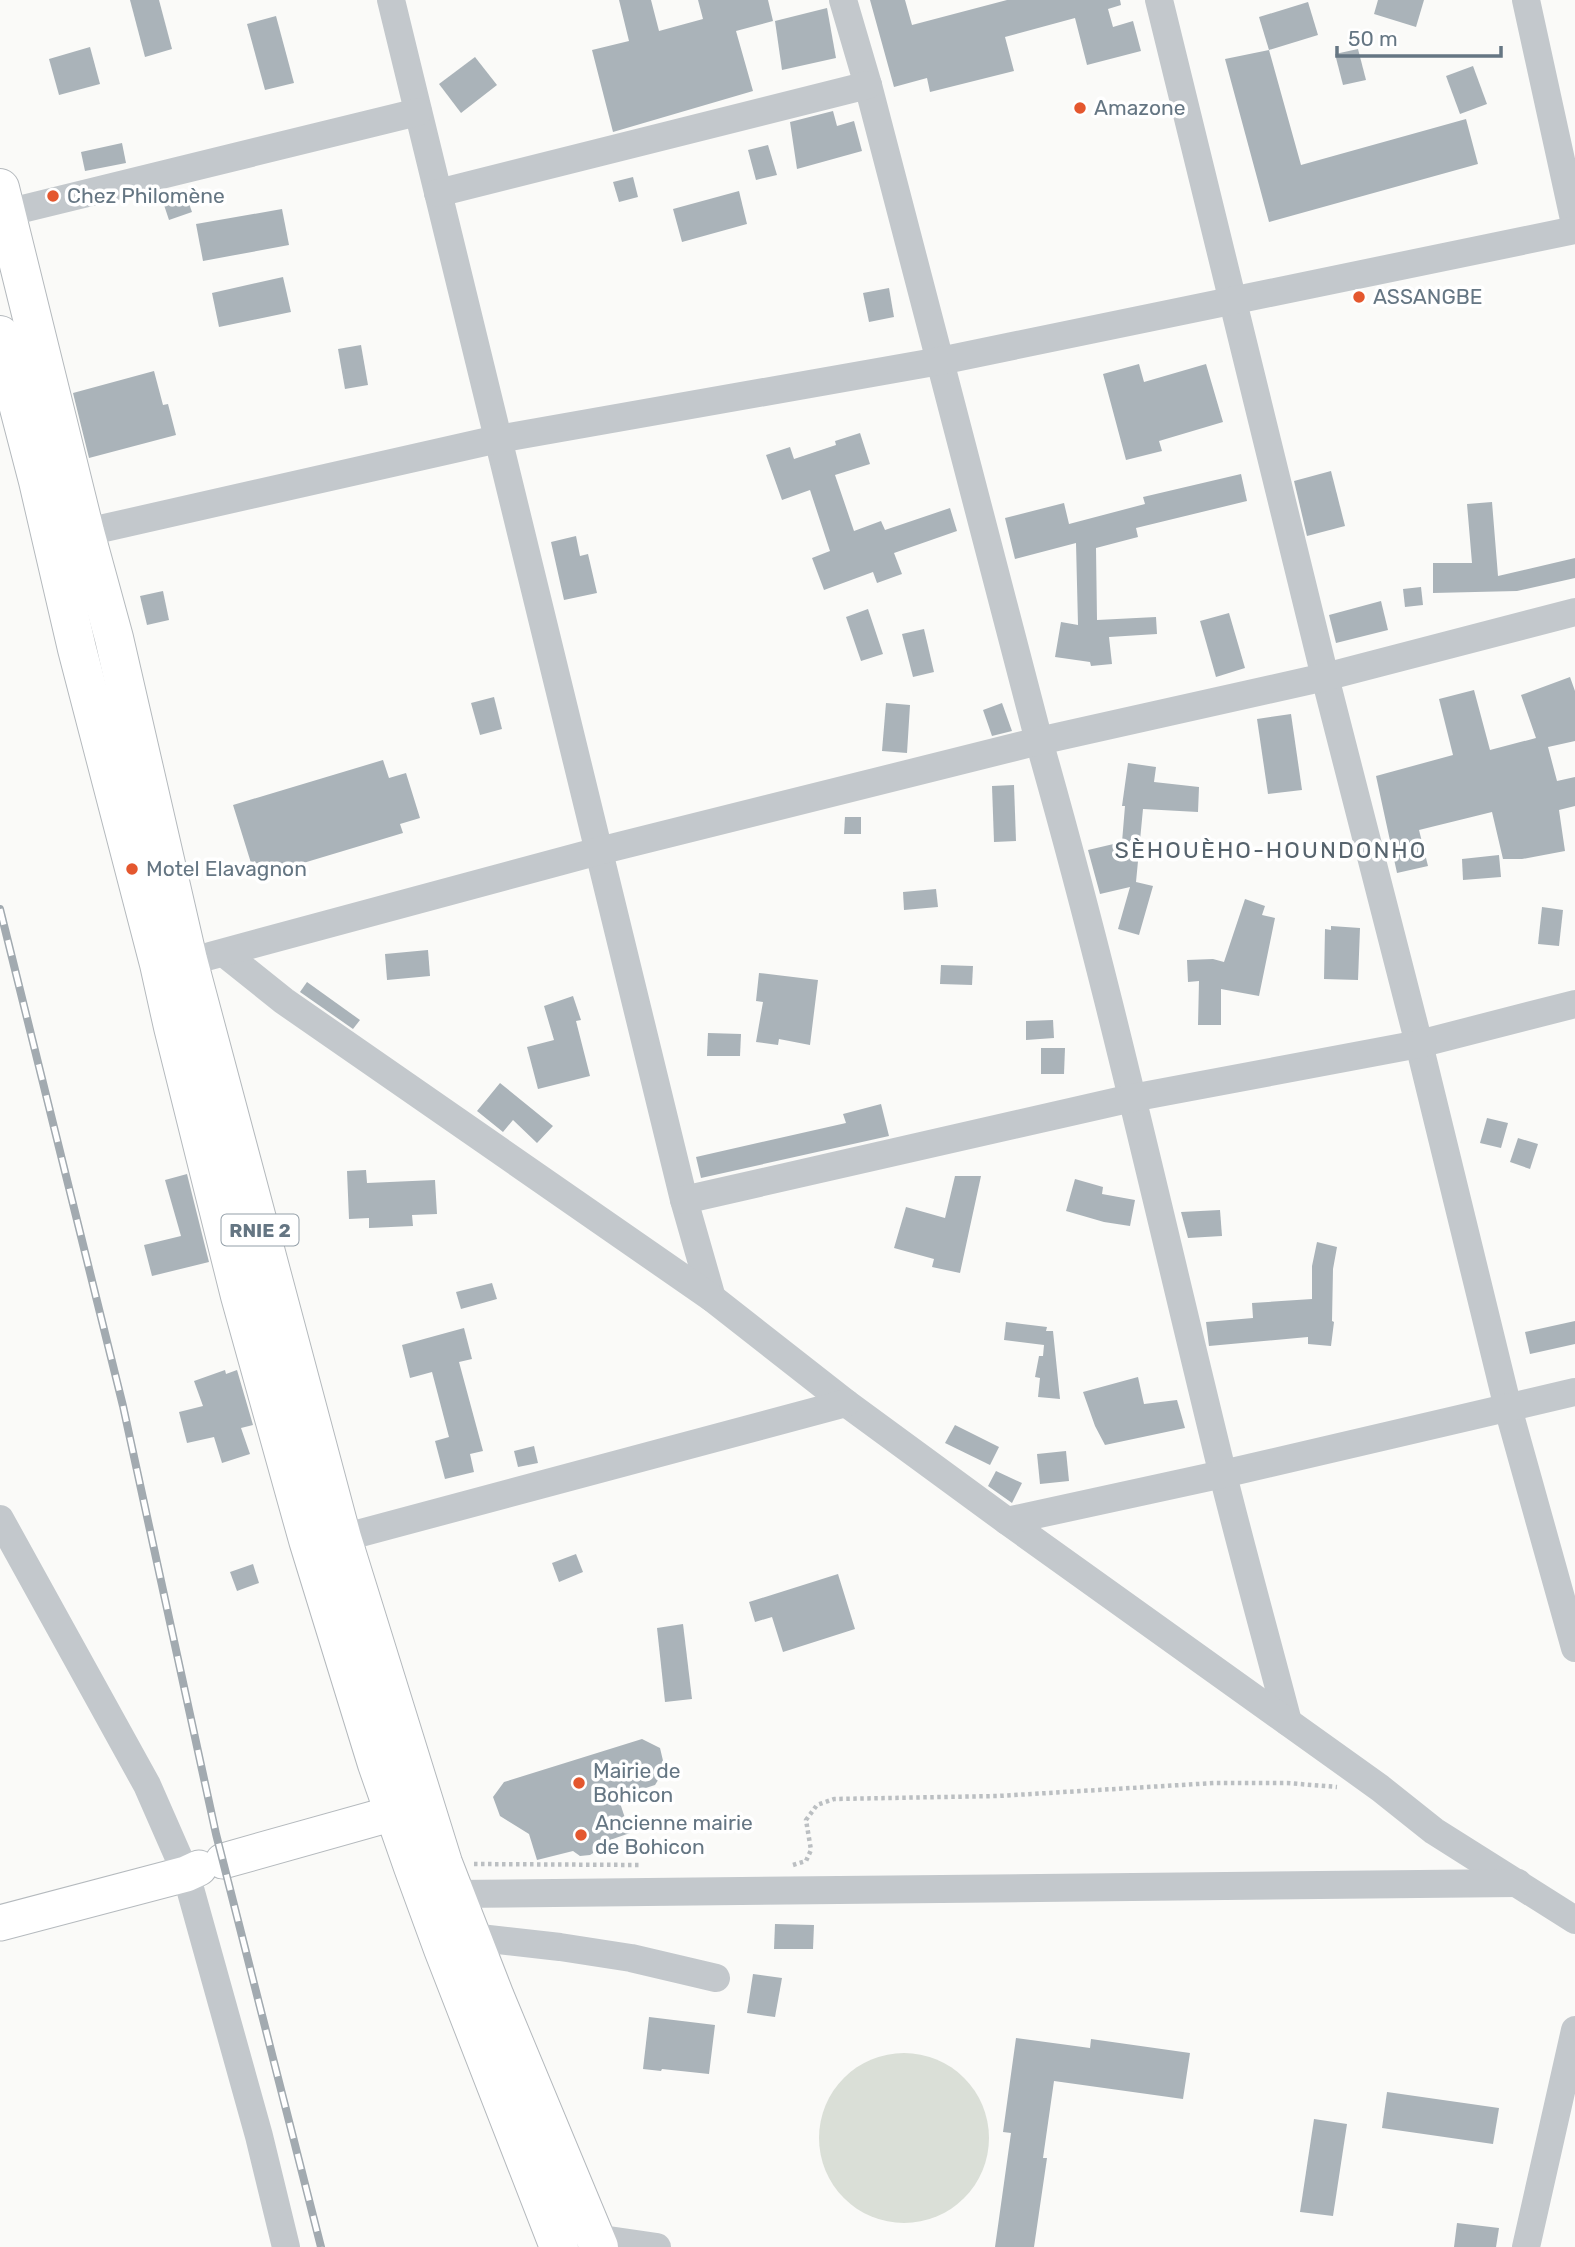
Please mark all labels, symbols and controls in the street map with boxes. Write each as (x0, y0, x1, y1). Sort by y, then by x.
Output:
scale bar (1337, 14, 1502, 58)
text: 50 m (1348, 26, 1398, 51)
place label: Amazone (1094, 95, 1185, 120)
marker: Amazone (1072, 100, 1088, 116)
place label: Chez Philomène (67, 183, 225, 208)
marker: Chez Philomène (45, 188, 61, 204)
place label: ASSANGBE (1373, 284, 1482, 309)
marker: ASSANGBE (1351, 289, 1367, 305)
district label: SÈHOUÈHO-HOUNDONHO (1115, 836, 1427, 864)
place label: Motel Elavagnon (146, 856, 307, 881)
marker: Motel Elavagnon (124, 861, 140, 877)
road number: RNIE 2 (222, 1214, 298, 1246)
place label: Mairie de Bohicon (593, 1758, 681, 1807)
marker: Mairie de Bohicon (571, 1775, 587, 1791)
place label: Ancienne mairie de Bohicon (595, 1810, 753, 1859)
marker: Ancienne mairie de Bohicon (573, 1827, 589, 1843)

